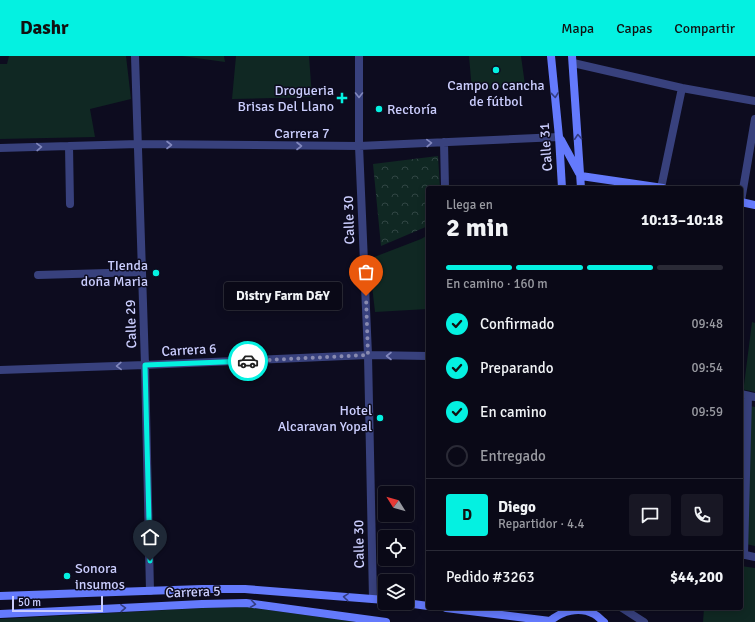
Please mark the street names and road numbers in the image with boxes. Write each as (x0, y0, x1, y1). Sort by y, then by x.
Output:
street label: Calle 31 (536, 122, 556, 172)
street label: Carrera 7 (274, 125, 330, 142)
street label: Calle 30 (340, 195, 358, 245)
street label: Calle 29 (122, 299, 140, 349)
street label: Carrera 6 (161, 340, 217, 360)
street label: Calle 30 (350, 520, 368, 568)
street label: Carrera 5 (165, 583, 221, 601)

